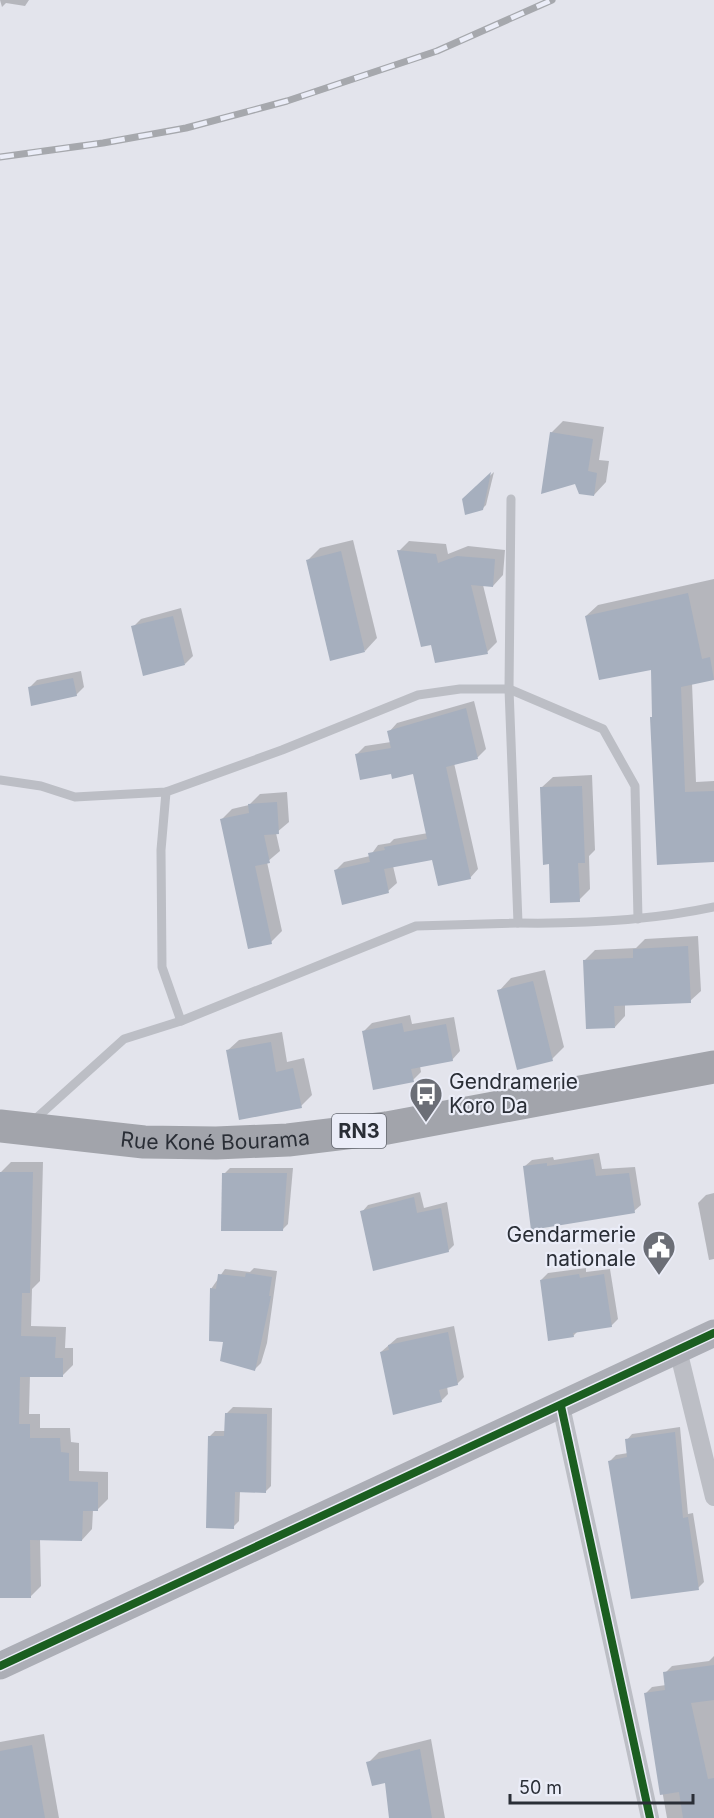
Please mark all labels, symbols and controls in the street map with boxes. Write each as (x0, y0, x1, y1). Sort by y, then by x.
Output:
place label: Gendramerie Koro Da (449, 1069, 578, 1118)
bus stop icon: Gendramerie Koro Da (408, 1076, 444, 1123)
road number: RN3 (332, 1114, 386, 1148)
street label: Rue Koné Bourama (119, 1124, 311, 1155)
place label: Gendarmerie nationale (507, 1222, 636, 1271)
public building icon: Gendarmerie nationale (641, 1229, 677, 1276)
scale bar (510, 1767, 693, 1805)
text: 50 m (519, 1777, 562, 1798)

